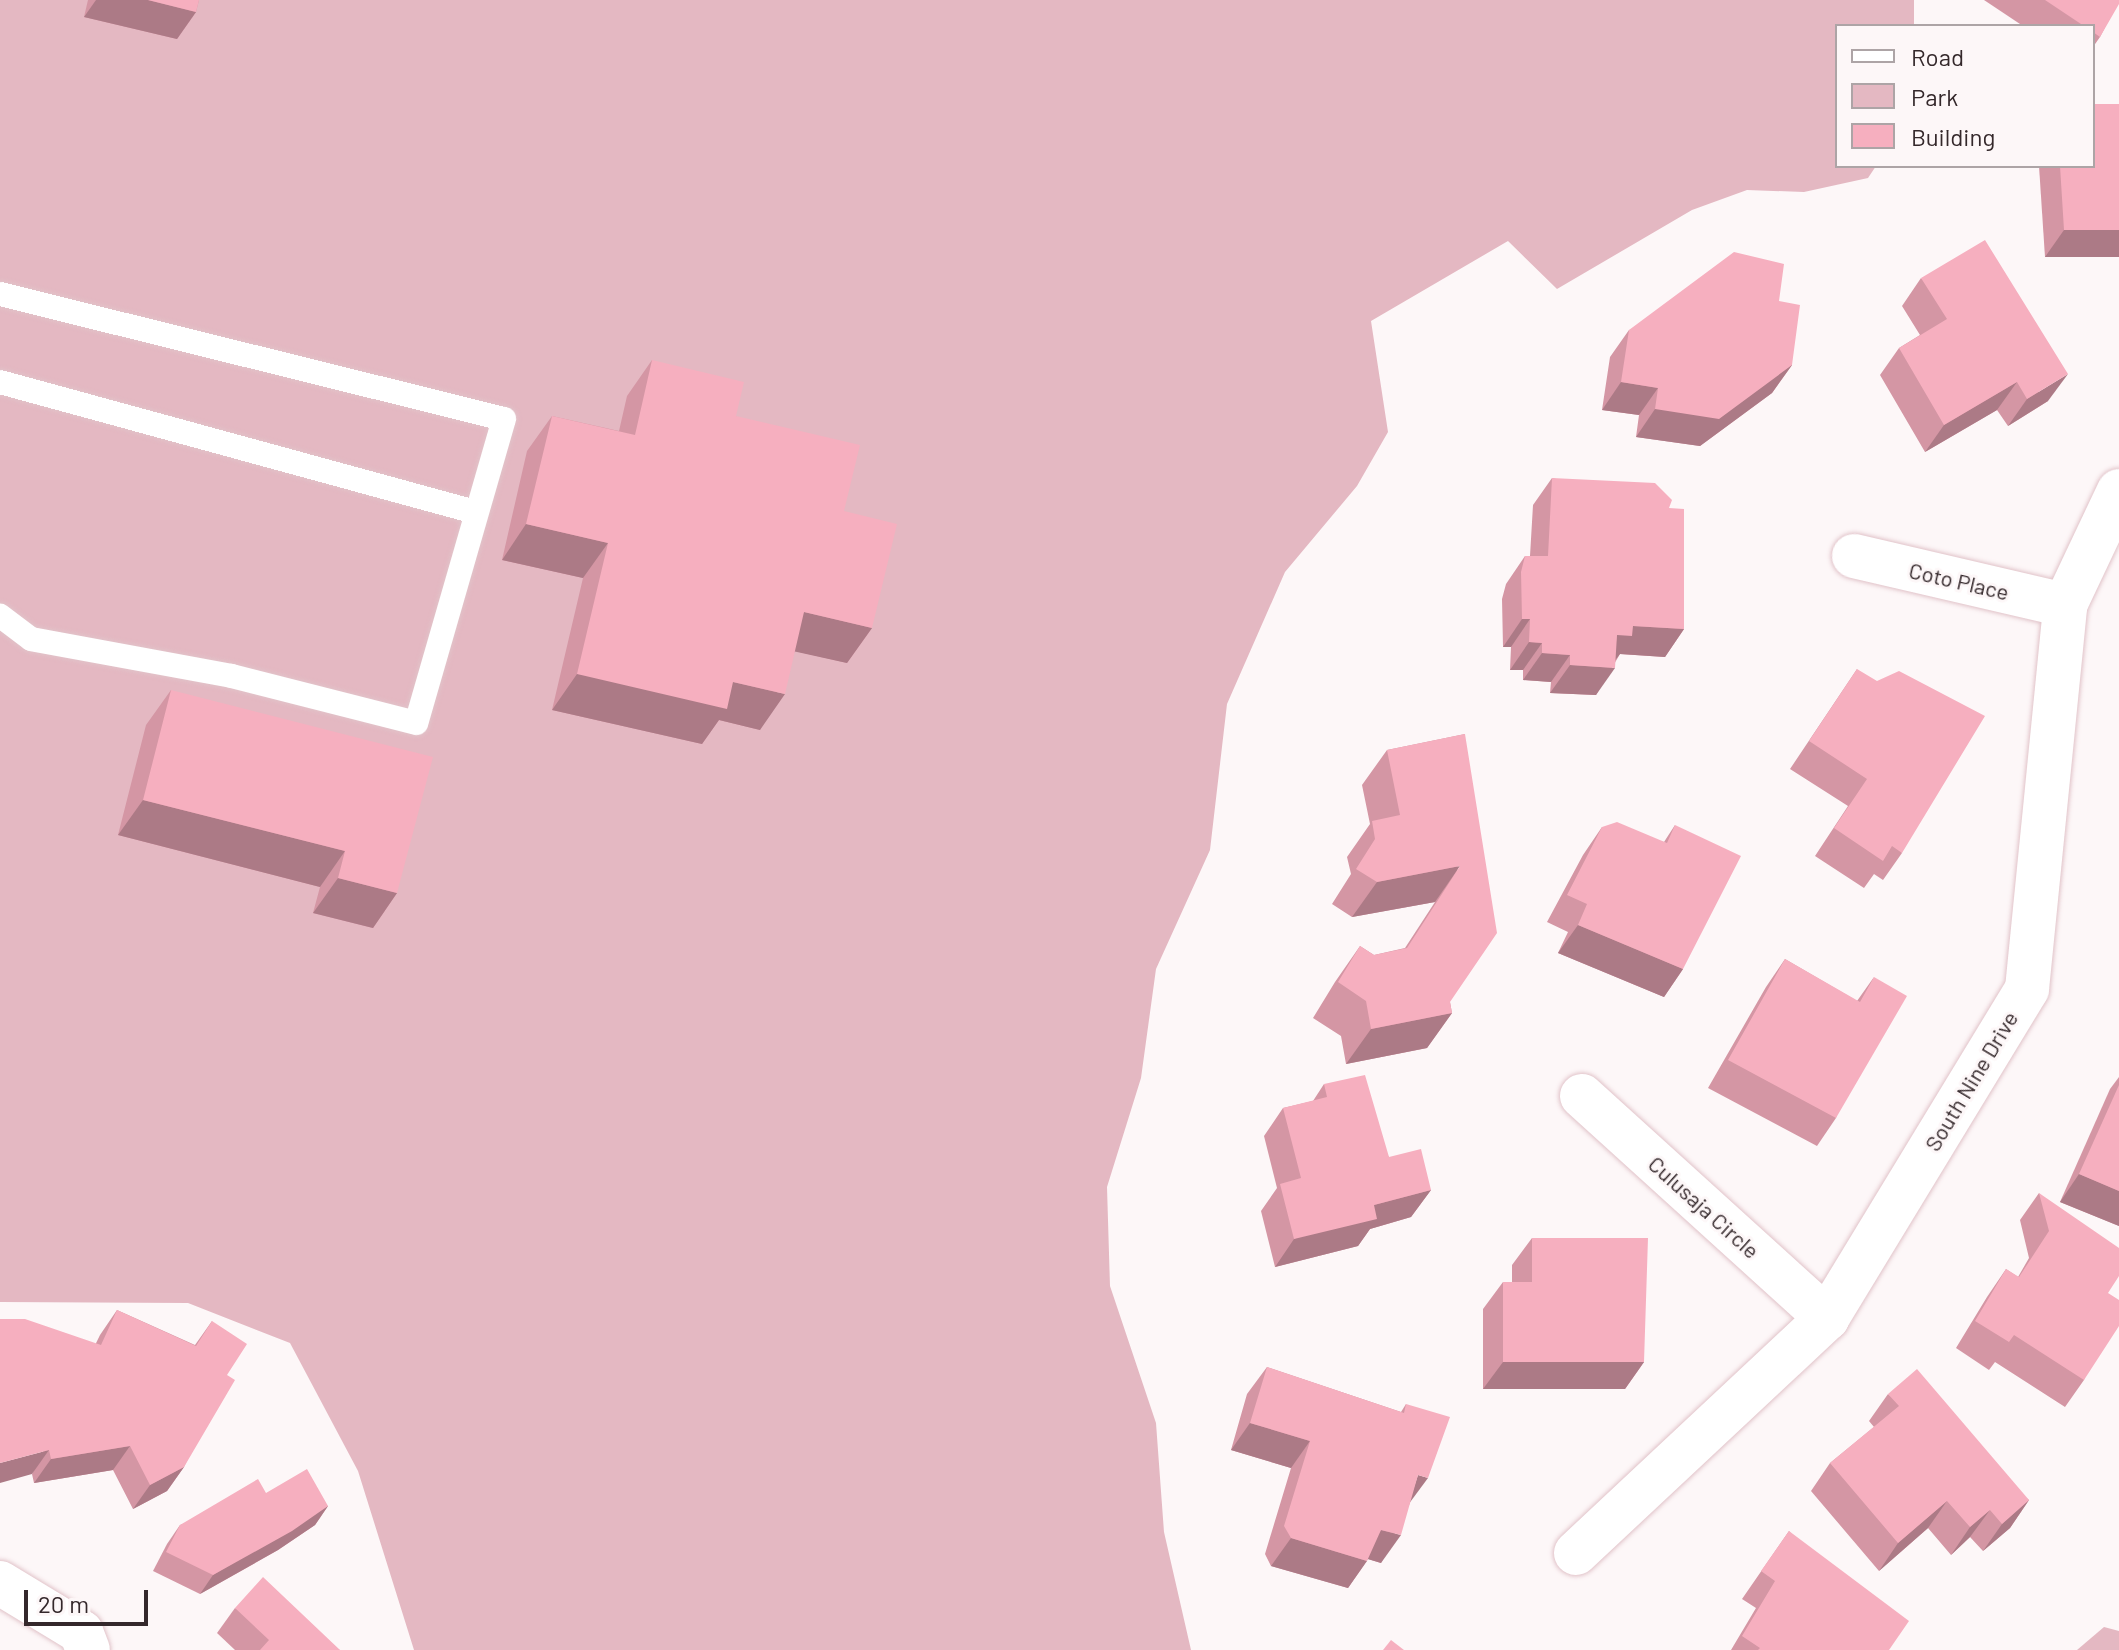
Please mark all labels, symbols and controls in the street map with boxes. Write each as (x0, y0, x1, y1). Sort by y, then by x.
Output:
legend (1835, 24, 2095, 168)
text: Road (1911, 42, 1964, 71)
text: Park (1911, 82, 1958, 111)
text: Building (1911, 122, 1995, 151)
street label: Coto Place (1906, 557, 2012, 605)
street label: South Nine Drive (1919, 1006, 2023, 1156)
street label: Culusaja Circle (1643, 1150, 1765, 1264)
scale bar (28, 1574, 152, 1624)
text: 20 m (38, 1589, 89, 1618)

